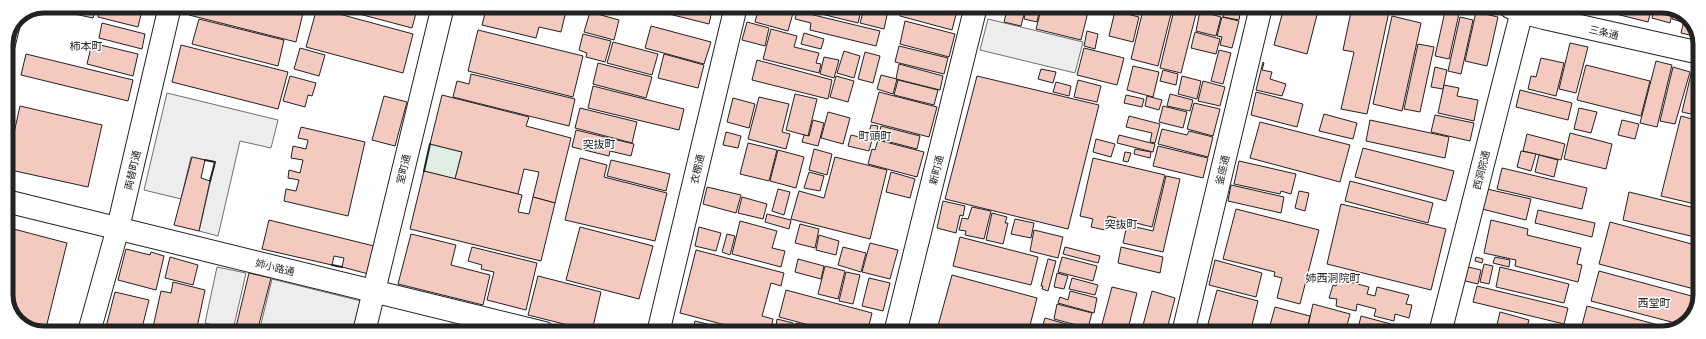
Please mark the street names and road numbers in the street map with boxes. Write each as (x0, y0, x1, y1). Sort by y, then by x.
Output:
street label: 三条通 (1588, 23, 1620, 42)
street label: 両替町通 (122, 149, 143, 191)
street label: 西洞院通 (1470, 149, 1493, 191)
street label: 室町通 (394, 153, 413, 185)
street label: 衣棚通 (688, 153, 707, 186)
street label: 新町通 (927, 154, 946, 186)
street label: 釜座通 (1213, 154, 1232, 186)
street label: 姉小路通 (254, 256, 296, 279)

